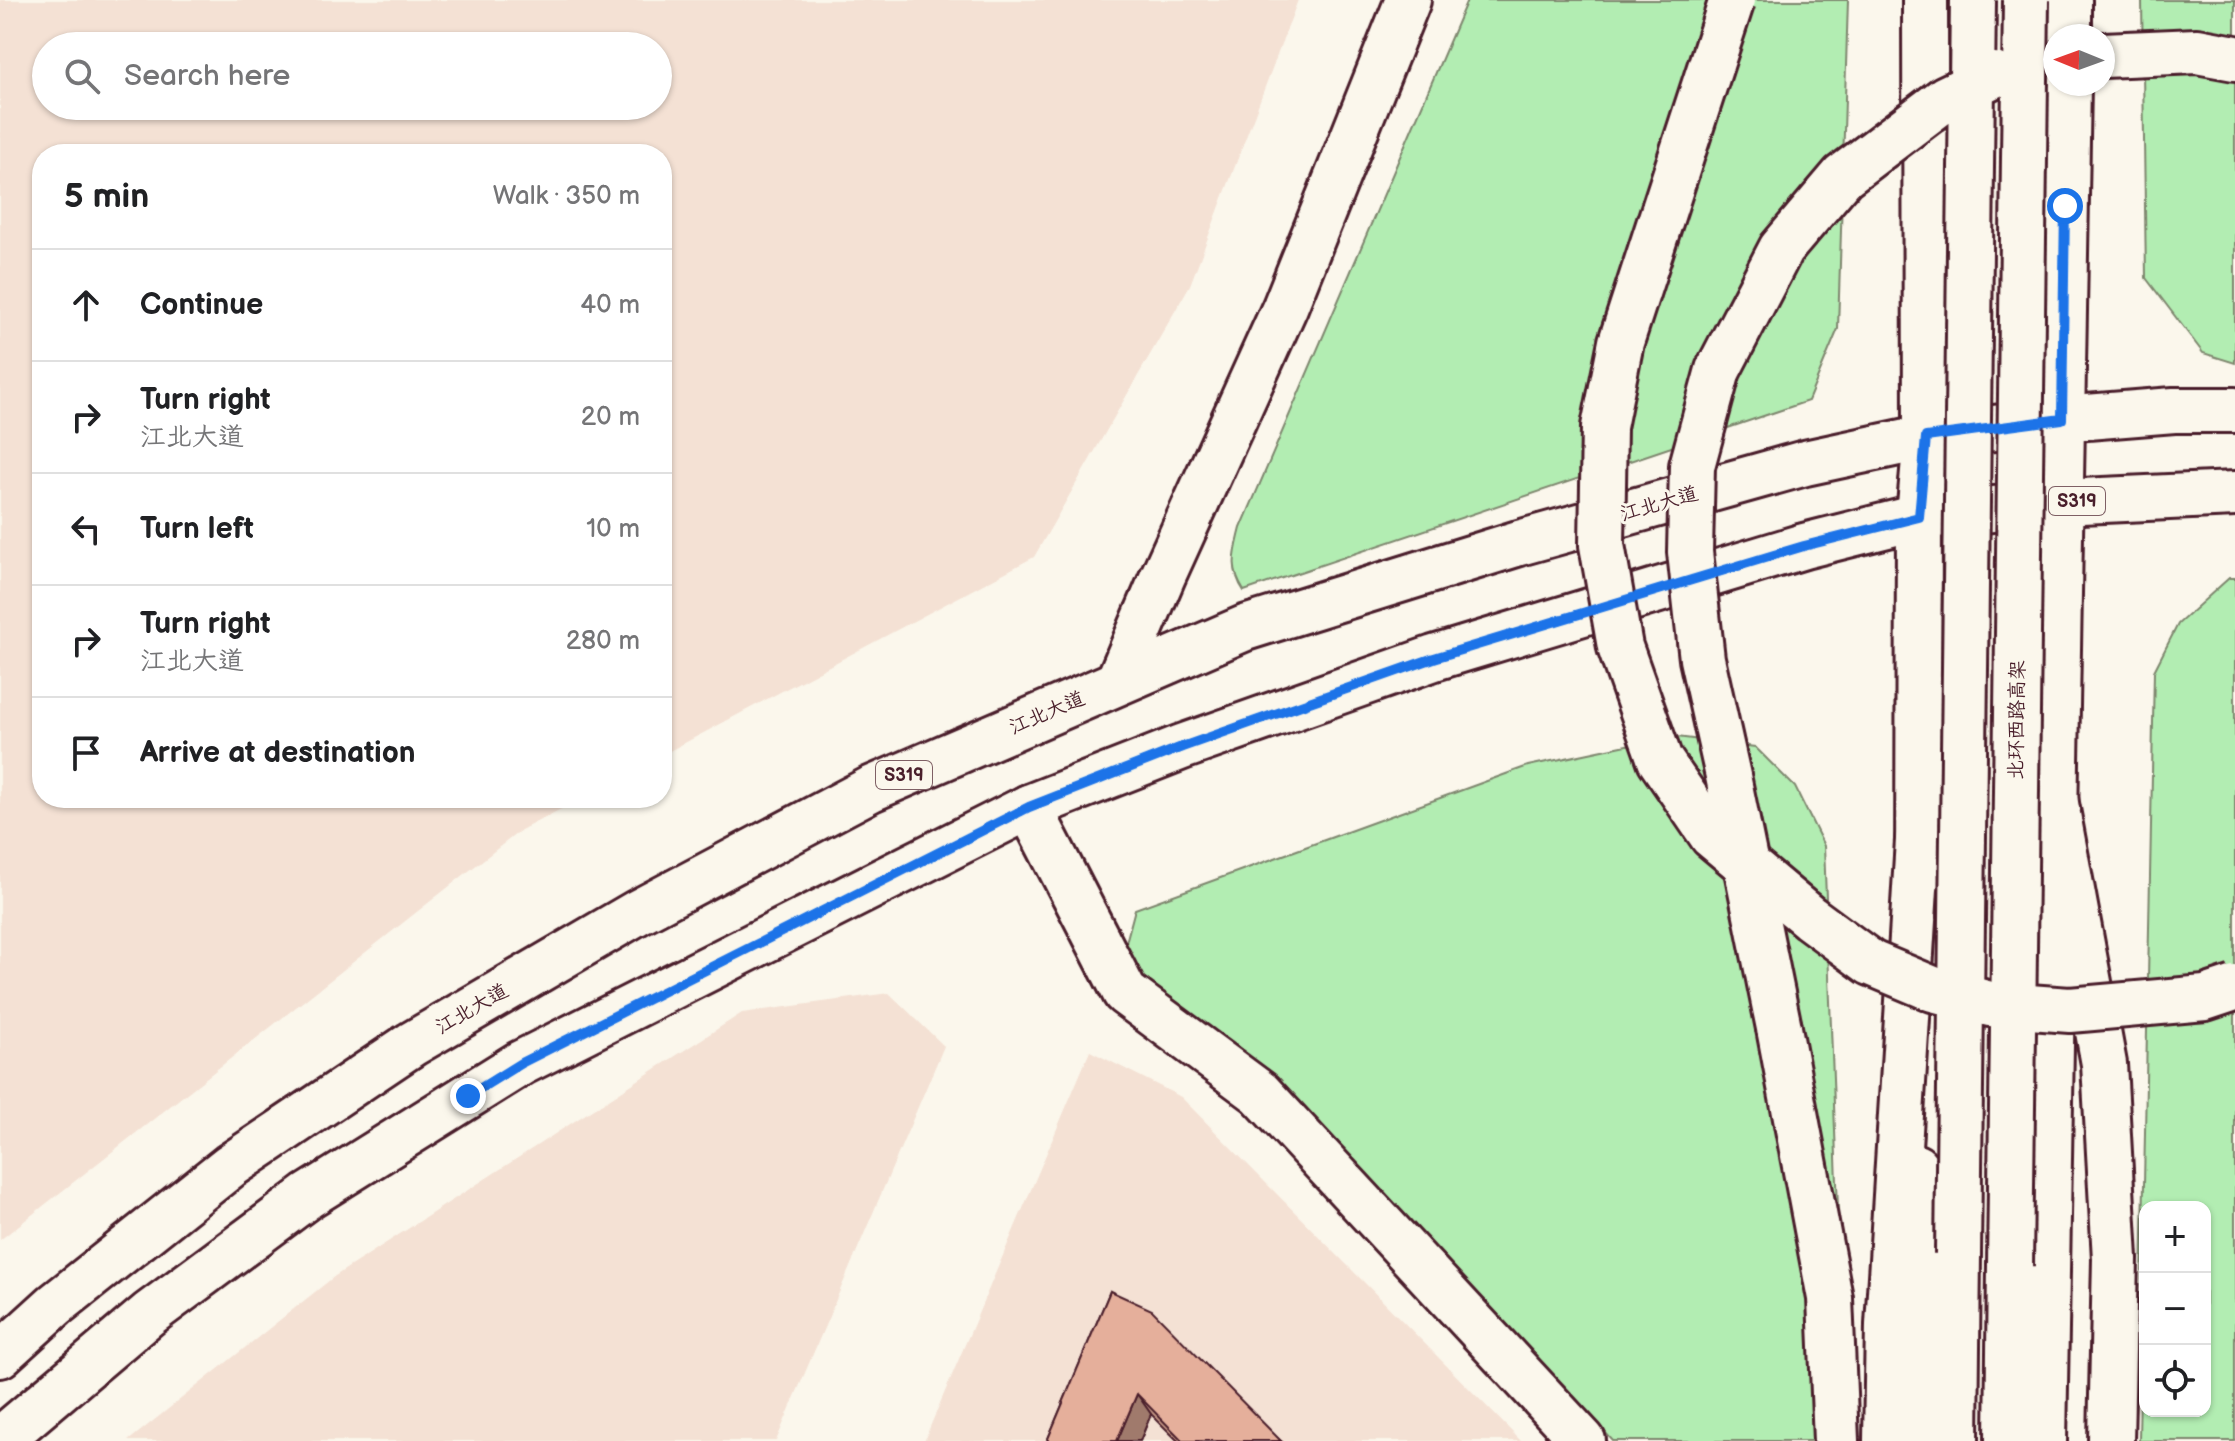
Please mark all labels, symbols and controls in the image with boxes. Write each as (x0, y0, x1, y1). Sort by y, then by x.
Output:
north arrow (2043, 24, 2115, 96)
search box (32, 32, 672, 120)
icon: search (60, 54, 104, 98)
text: Search here (124, 58, 290, 94)
text: 5 min (64, 176, 149, 217)
text: Walk · 350 m (493, 181, 640, 212)
route start (2047, 188, 2083, 224)
icon: ahead (64, 283, 108, 327)
text: Continue (140, 287, 263, 323)
text: 40 m (580, 290, 640, 321)
text: Turn right (140, 382, 271, 418)
icon: right (64, 395, 108, 439)
text: 20 m (581, 402, 640, 433)
text: 江北大道 (140, 422, 244, 453)
street label: 江北大道 (1617, 481, 1701, 527)
road number: S319 (2049, 487, 2105, 515)
icon: left (64, 507, 108, 551)
text: Turn left (140, 511, 254, 547)
text: 10 m (586, 514, 640, 545)
text: Turn right (140, 606, 271, 642)
icon: right (64, 619, 108, 663)
text: 280 m (566, 626, 640, 657)
text: 江北大道 (140, 646, 244, 677)
street label: 北环西路高架 (2004, 660, 2030, 780)
street label: 江北大道 (1005, 686, 1089, 740)
icon: arrive (64, 731, 108, 775)
text: Arrive at destination (140, 735, 416, 771)
road number: S319 (876, 761, 932, 789)
street label: 江北大道 (431, 979, 513, 1039)
route end (450, 1078, 486, 1114)
map controls (2139, 1201, 2211, 1417)
button: + (2139, 1201, 2211, 1273)
button: − (2139, 1273, 2211, 1345)
button: locate (2139, 1345, 2211, 1417)

